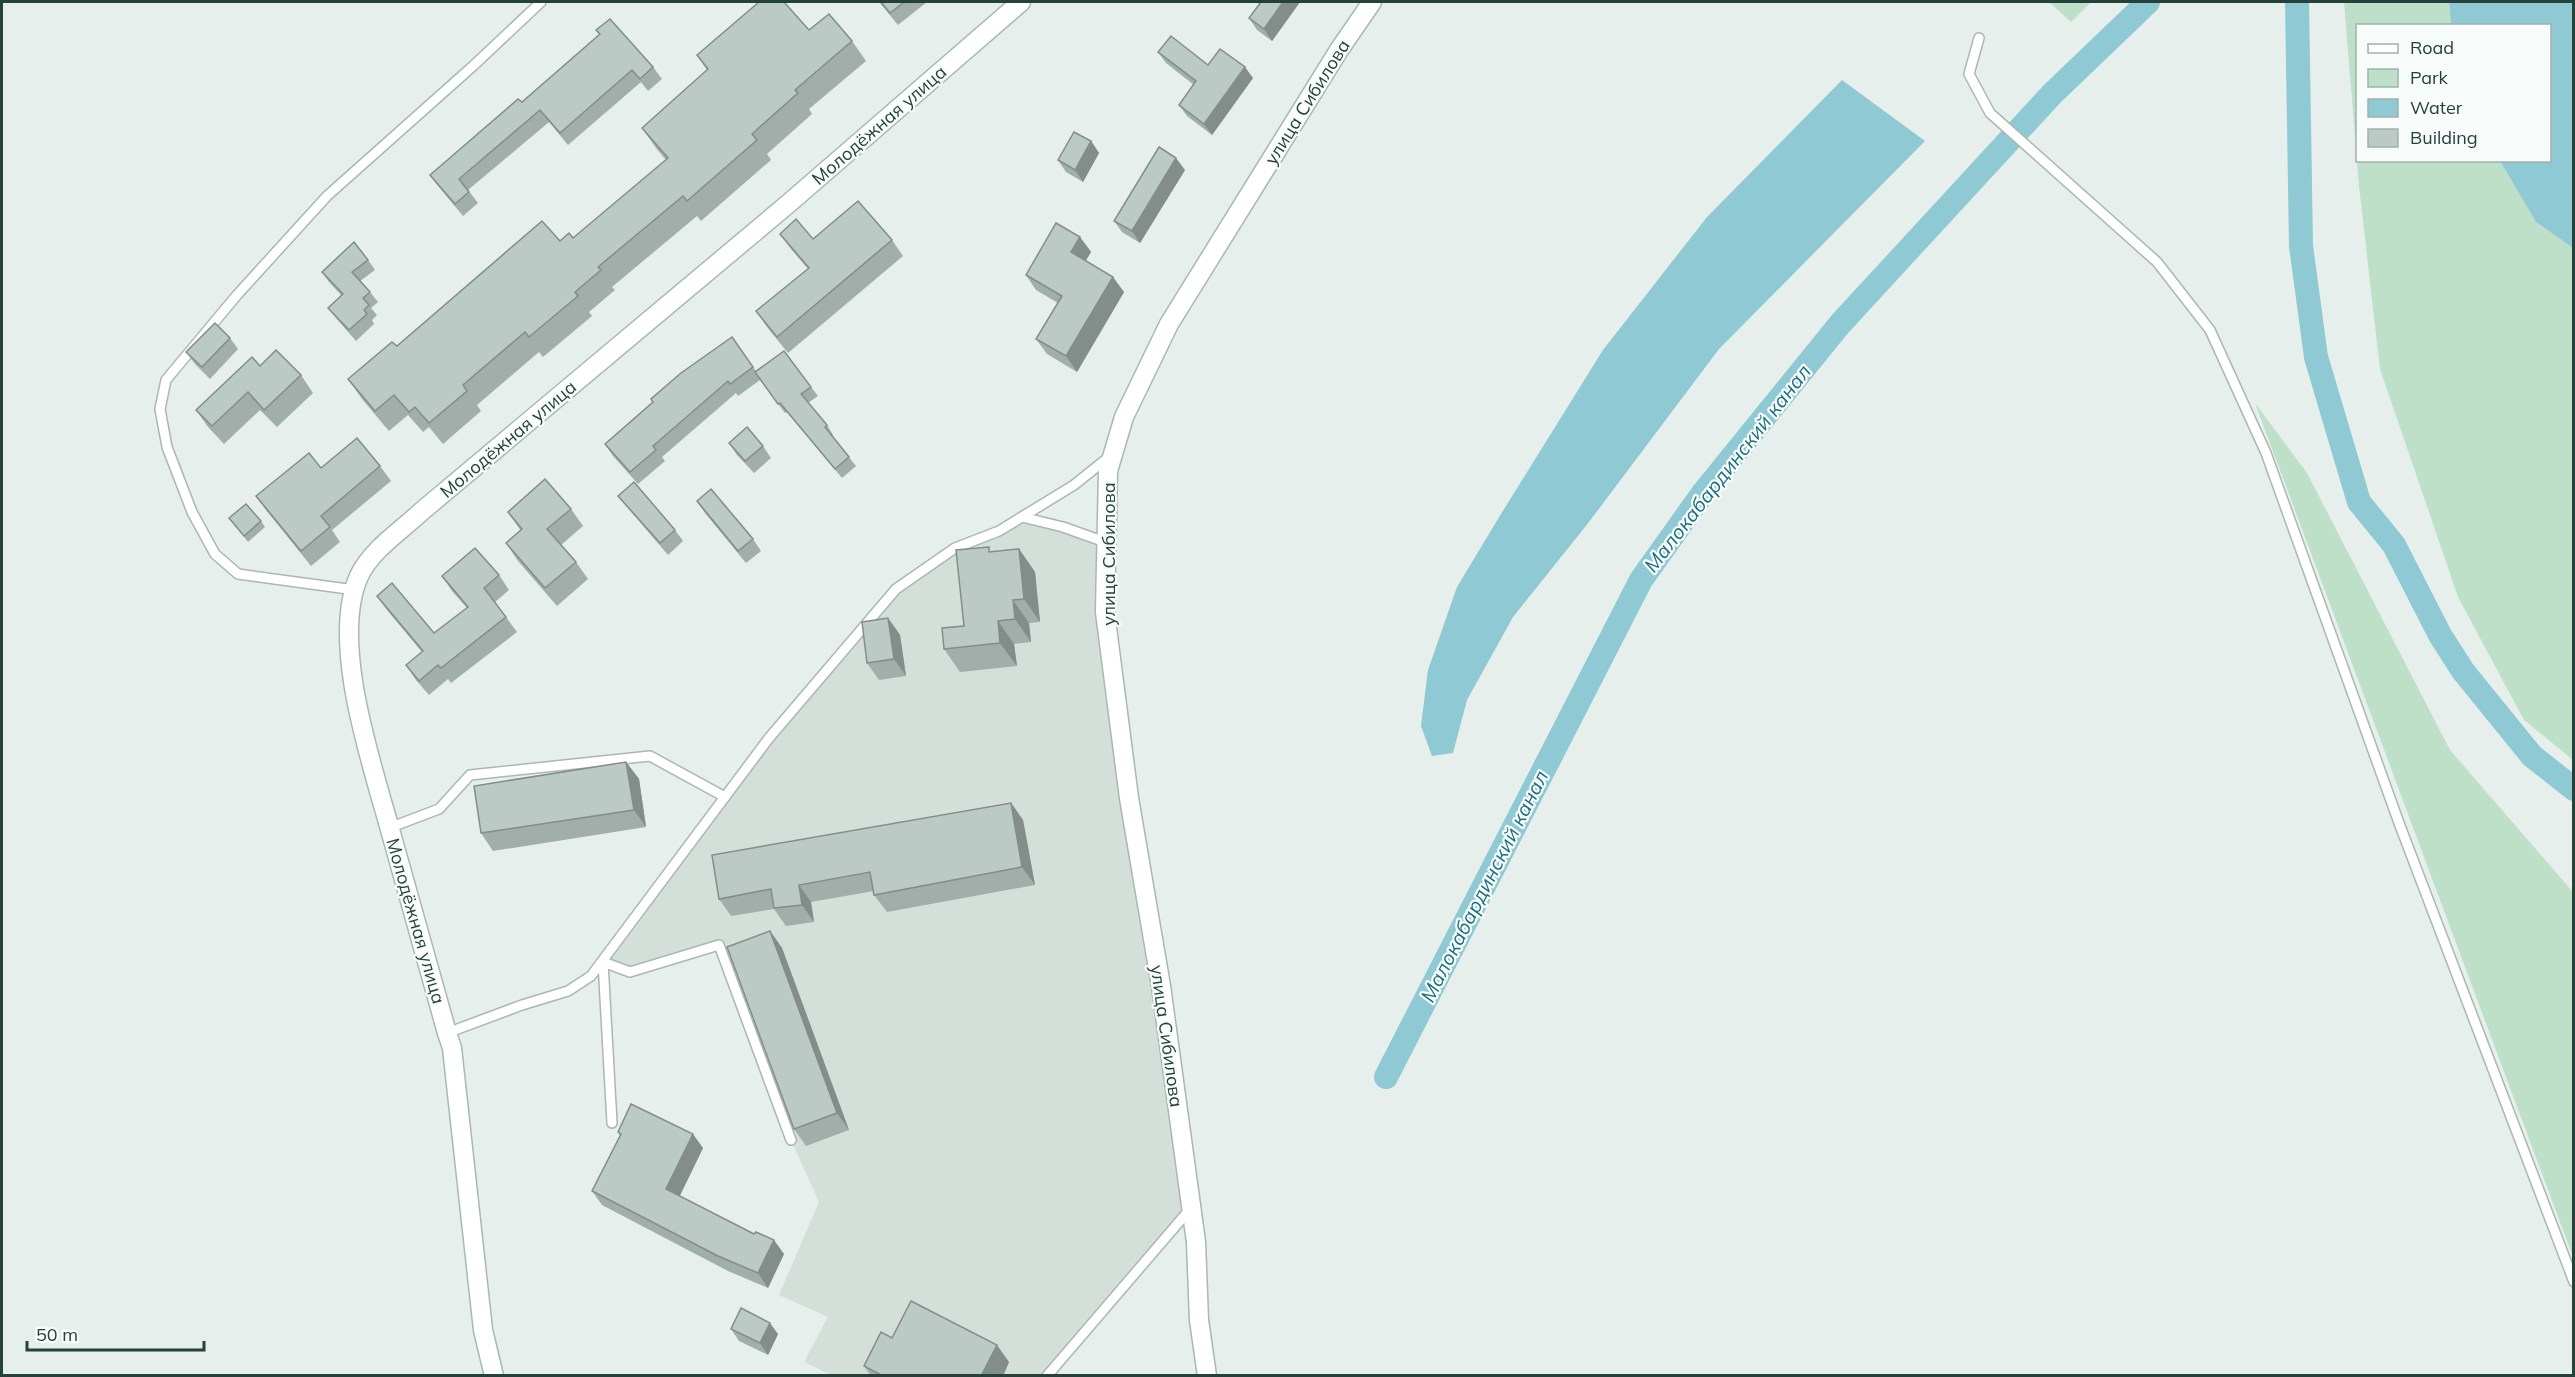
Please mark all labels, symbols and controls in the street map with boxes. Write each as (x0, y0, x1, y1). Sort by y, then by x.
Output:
legend (2356, 24, 2551, 162)
street label: улица Сибилова (1259, 35, 1355, 169)
text: Road (2410, 36, 2454, 59)
street label: Молодёжная улица (807, 60, 951, 190)
text: Park (2410, 66, 2449, 89)
text: Water (2410, 96, 2463, 119)
text: Building (2410, 126, 2478, 149)
water label: Малокабардинский канал (1638, 359, 1816, 577)
street label: Молодёжная улица (435, 375, 581, 503)
street label: улица Сибилова (1097, 482, 1120, 626)
water label: Малокабардинский канал (1415, 766, 1553, 1006)
street label: Молодёжная улица (381, 836, 451, 1006)
street label: улица Сибилова (1146, 963, 1188, 1109)
scale bar (27, 1314, 204, 1352)
text: 50 m (36, 1323, 78, 1346)

